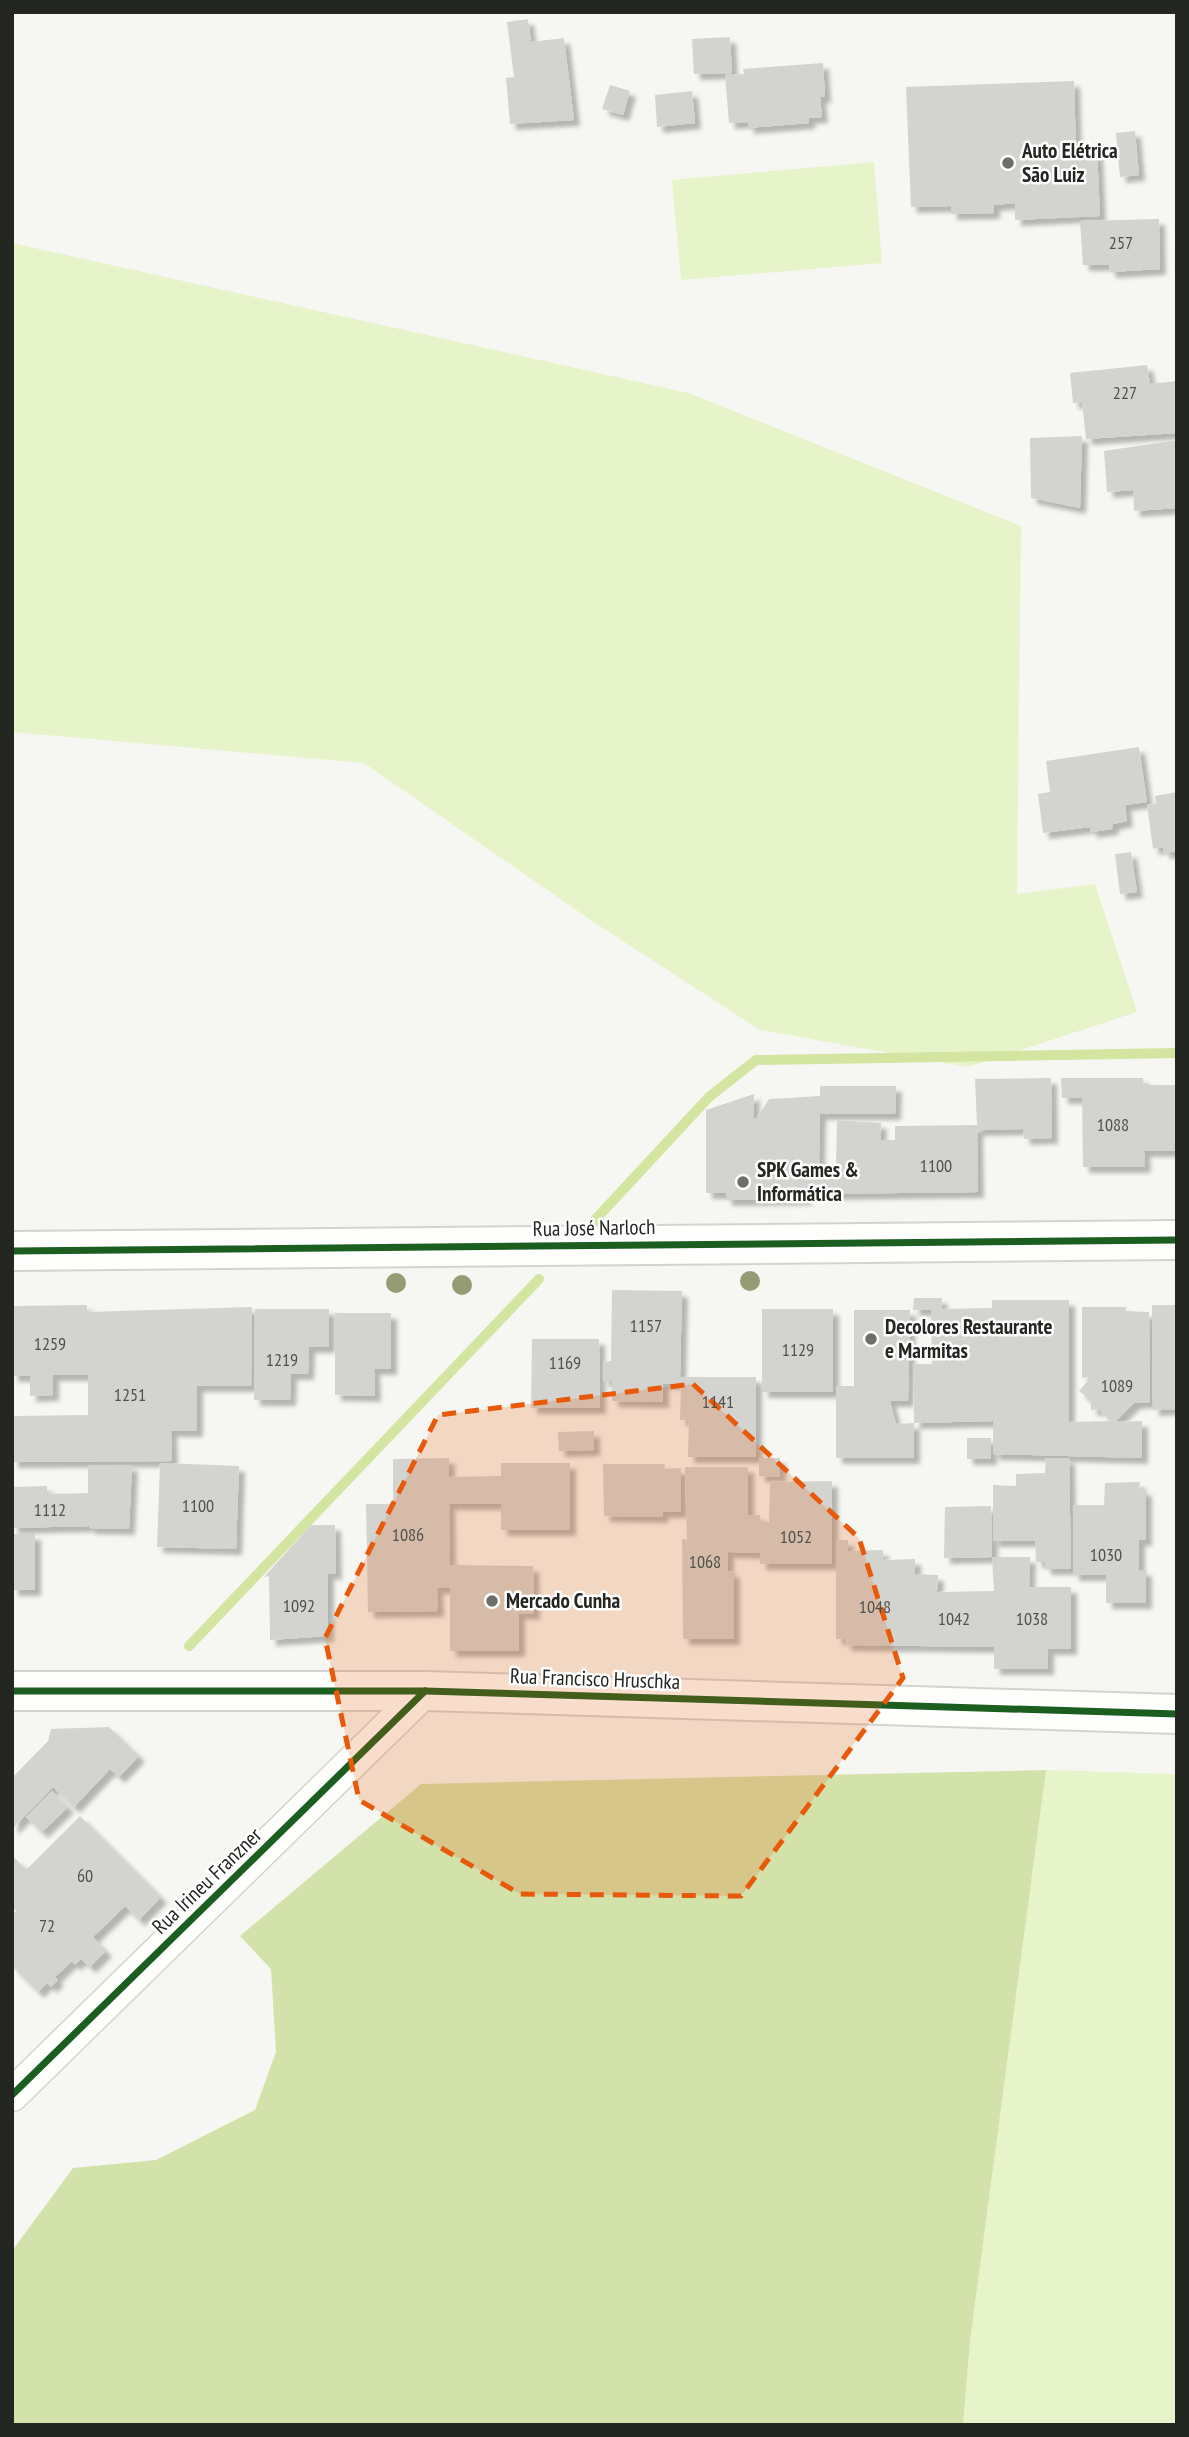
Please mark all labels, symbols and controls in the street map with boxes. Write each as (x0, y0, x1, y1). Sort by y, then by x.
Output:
place label: Auto Elétrica São Luiz (1021, 137, 1118, 188)
marker: Auto Elétrica São Luiz (1000, 155, 1016, 171)
house number: 257 (1109, 231, 1133, 254)
house number: 227 (1113, 381, 1137, 404)
house number: 1088 (1097, 1113, 1129, 1136)
house number: 1100 (920, 1154, 952, 1177)
place label: SPK Games & Informática (757, 1156, 859, 1207)
marker: SPK Games & Informática (735, 1174, 751, 1190)
street label: Rua José Narloch (532, 1213, 655, 1242)
place label: Decolores Restaurante e Marmitas (885, 1313, 1052, 1364)
house number: 1157 (630, 1314, 662, 1337)
marker: Decolores Restaurante e Marmitas (863, 1331, 879, 1347)
house number: 1259 (34, 1332, 66, 1355)
house number: 1129 (782, 1338, 814, 1361)
house number: 1219 (266, 1348, 298, 1371)
house number: 1169 (549, 1351, 581, 1374)
house number: 1089 (1101, 1374, 1133, 1397)
house number: 1251 (114, 1383, 146, 1406)
house number: 1141 (702, 1390, 734, 1413)
house number: 1100 (182, 1494, 214, 1517)
house number: 1112 (34, 1498, 66, 1521)
house number: 1086 (392, 1523, 424, 1546)
house number: 1052 (780, 1525, 812, 1548)
house number: 1030 (1090, 1543, 1122, 1566)
house number: 1068 (689, 1550, 721, 1573)
place label: Mercado Cunha (506, 1587, 621, 1614)
marker: Mercado Cunha (484, 1593, 500, 1609)
house number: 1092 (283, 1594, 315, 1617)
house number: 1048 (859, 1595, 891, 1618)
house number: 1042 (938, 1607, 970, 1630)
house number: 1038 (1016, 1607, 1048, 1630)
street label: Rua Francisco Hruschka (509, 1662, 681, 1695)
street label: Rua Irineu Franzner (146, 1821, 267, 1940)
house number: 60 (77, 1864, 93, 1887)
house number: 72 (39, 1914, 55, 1937)

